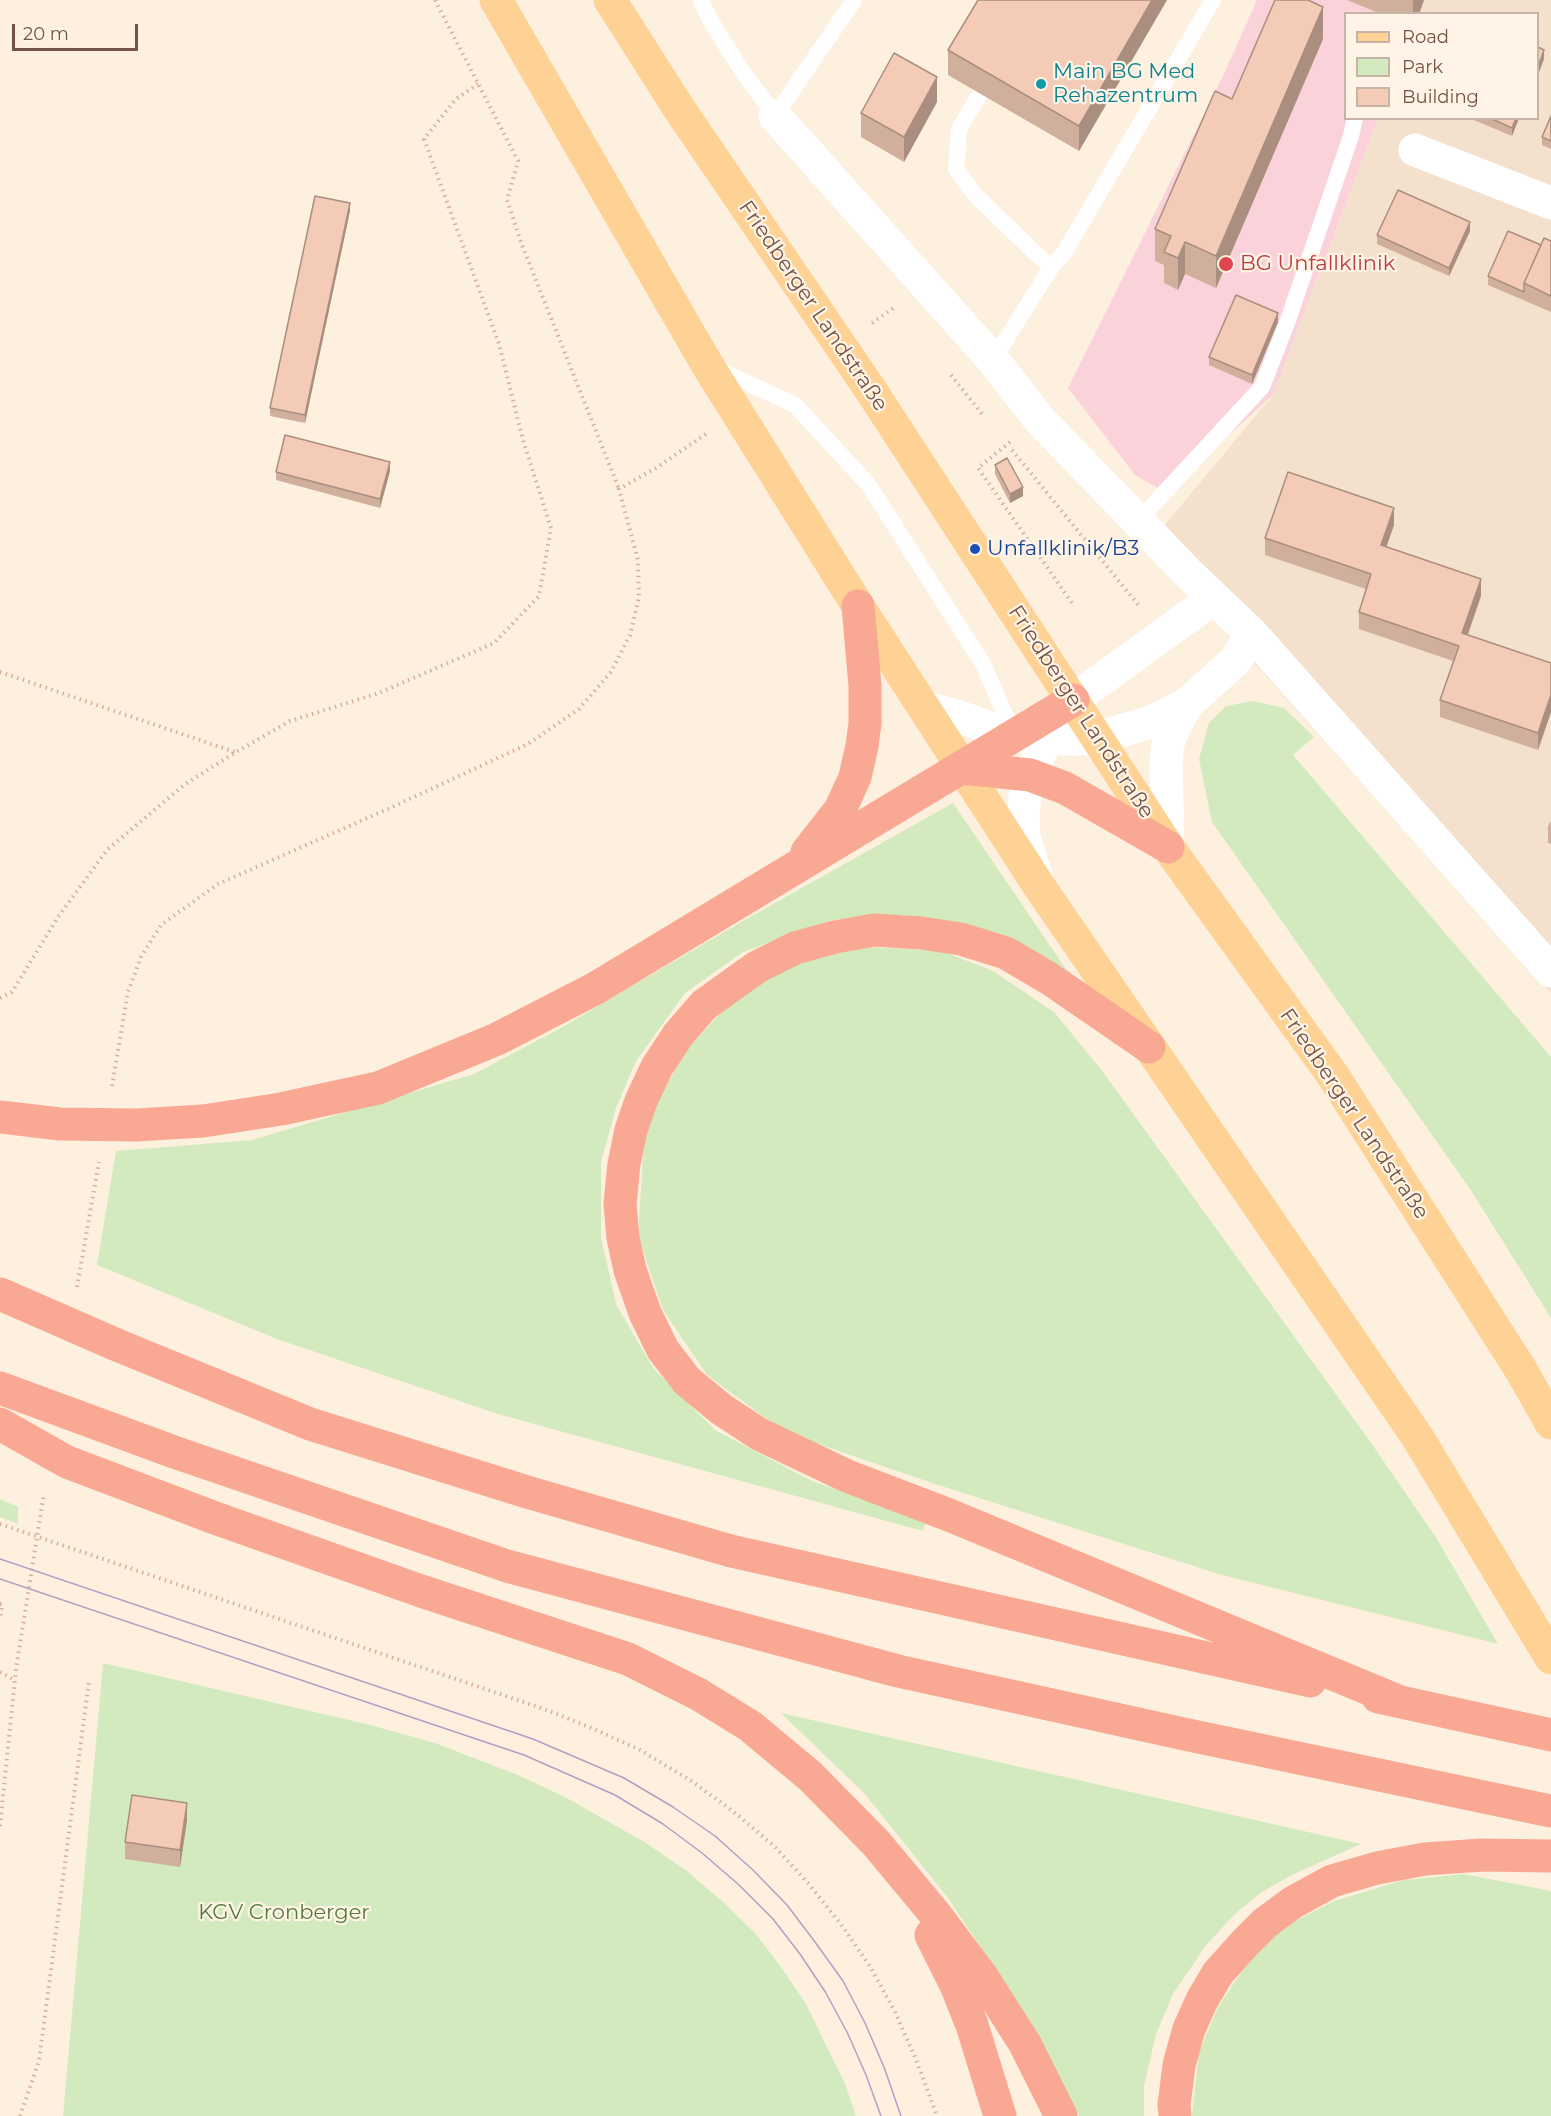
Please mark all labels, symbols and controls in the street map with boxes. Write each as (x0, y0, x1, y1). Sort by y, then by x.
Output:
scale bar (15, 12, 141, 50)
legend (1344, 12, 1539, 120)
text: 20 m (23, 23, 69, 45)
text: Road (1402, 26, 1449, 48)
text: Park (1402, 56, 1443, 78)
place label: Main BG Med Rehazentrum (1053, 59, 1198, 109)
marker: Main BG Med Rehazentrum (1034, 77, 1048, 91)
text: Building (1402, 86, 1479, 108)
street label: Friedberger Landstraße (733, 196, 893, 416)
place label: BG Unfallklinik (1240, 251, 1395, 277)
marker: BG Unfallklinik (1217, 255, 1235, 273)
place label: Unfallklinik/B3 (987, 536, 1139, 562)
marker: Unfallklinik/B3 (968, 542, 982, 556)
street label: Friedberger Landstraße (1003, 601, 1159, 823)
street label: Friedberger Landstraße (1274, 1004, 1434, 1224)
park label: KGV Cronberger (198, 1900, 370, 1926)

